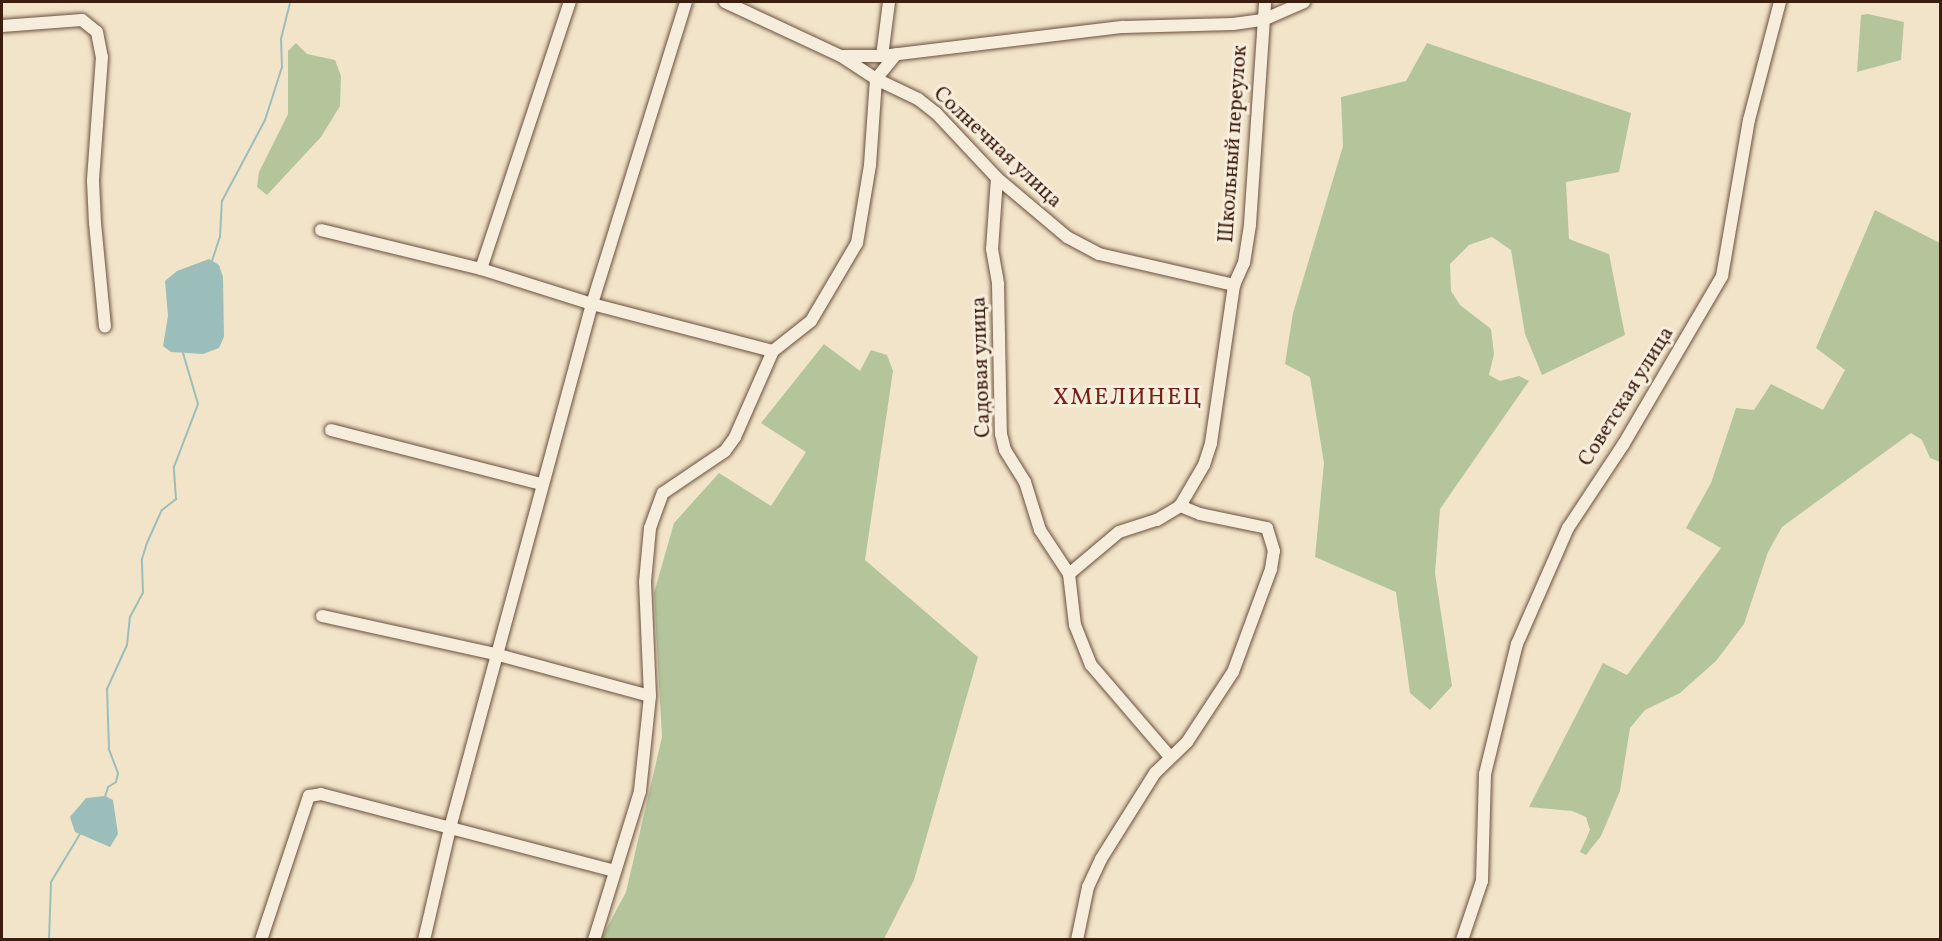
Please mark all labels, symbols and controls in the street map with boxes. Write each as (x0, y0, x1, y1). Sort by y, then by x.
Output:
street label: Школьный переулок (1215, 44, 1253, 244)
street label: Солнечная улица (927, 82, 1067, 214)
street label: Садовая улица (967, 296, 997, 438)
street label: Советская улица (1574, 322, 1680, 472)
district label: ХМЕЛИНЕЦ (1053, 385, 1203, 413)

